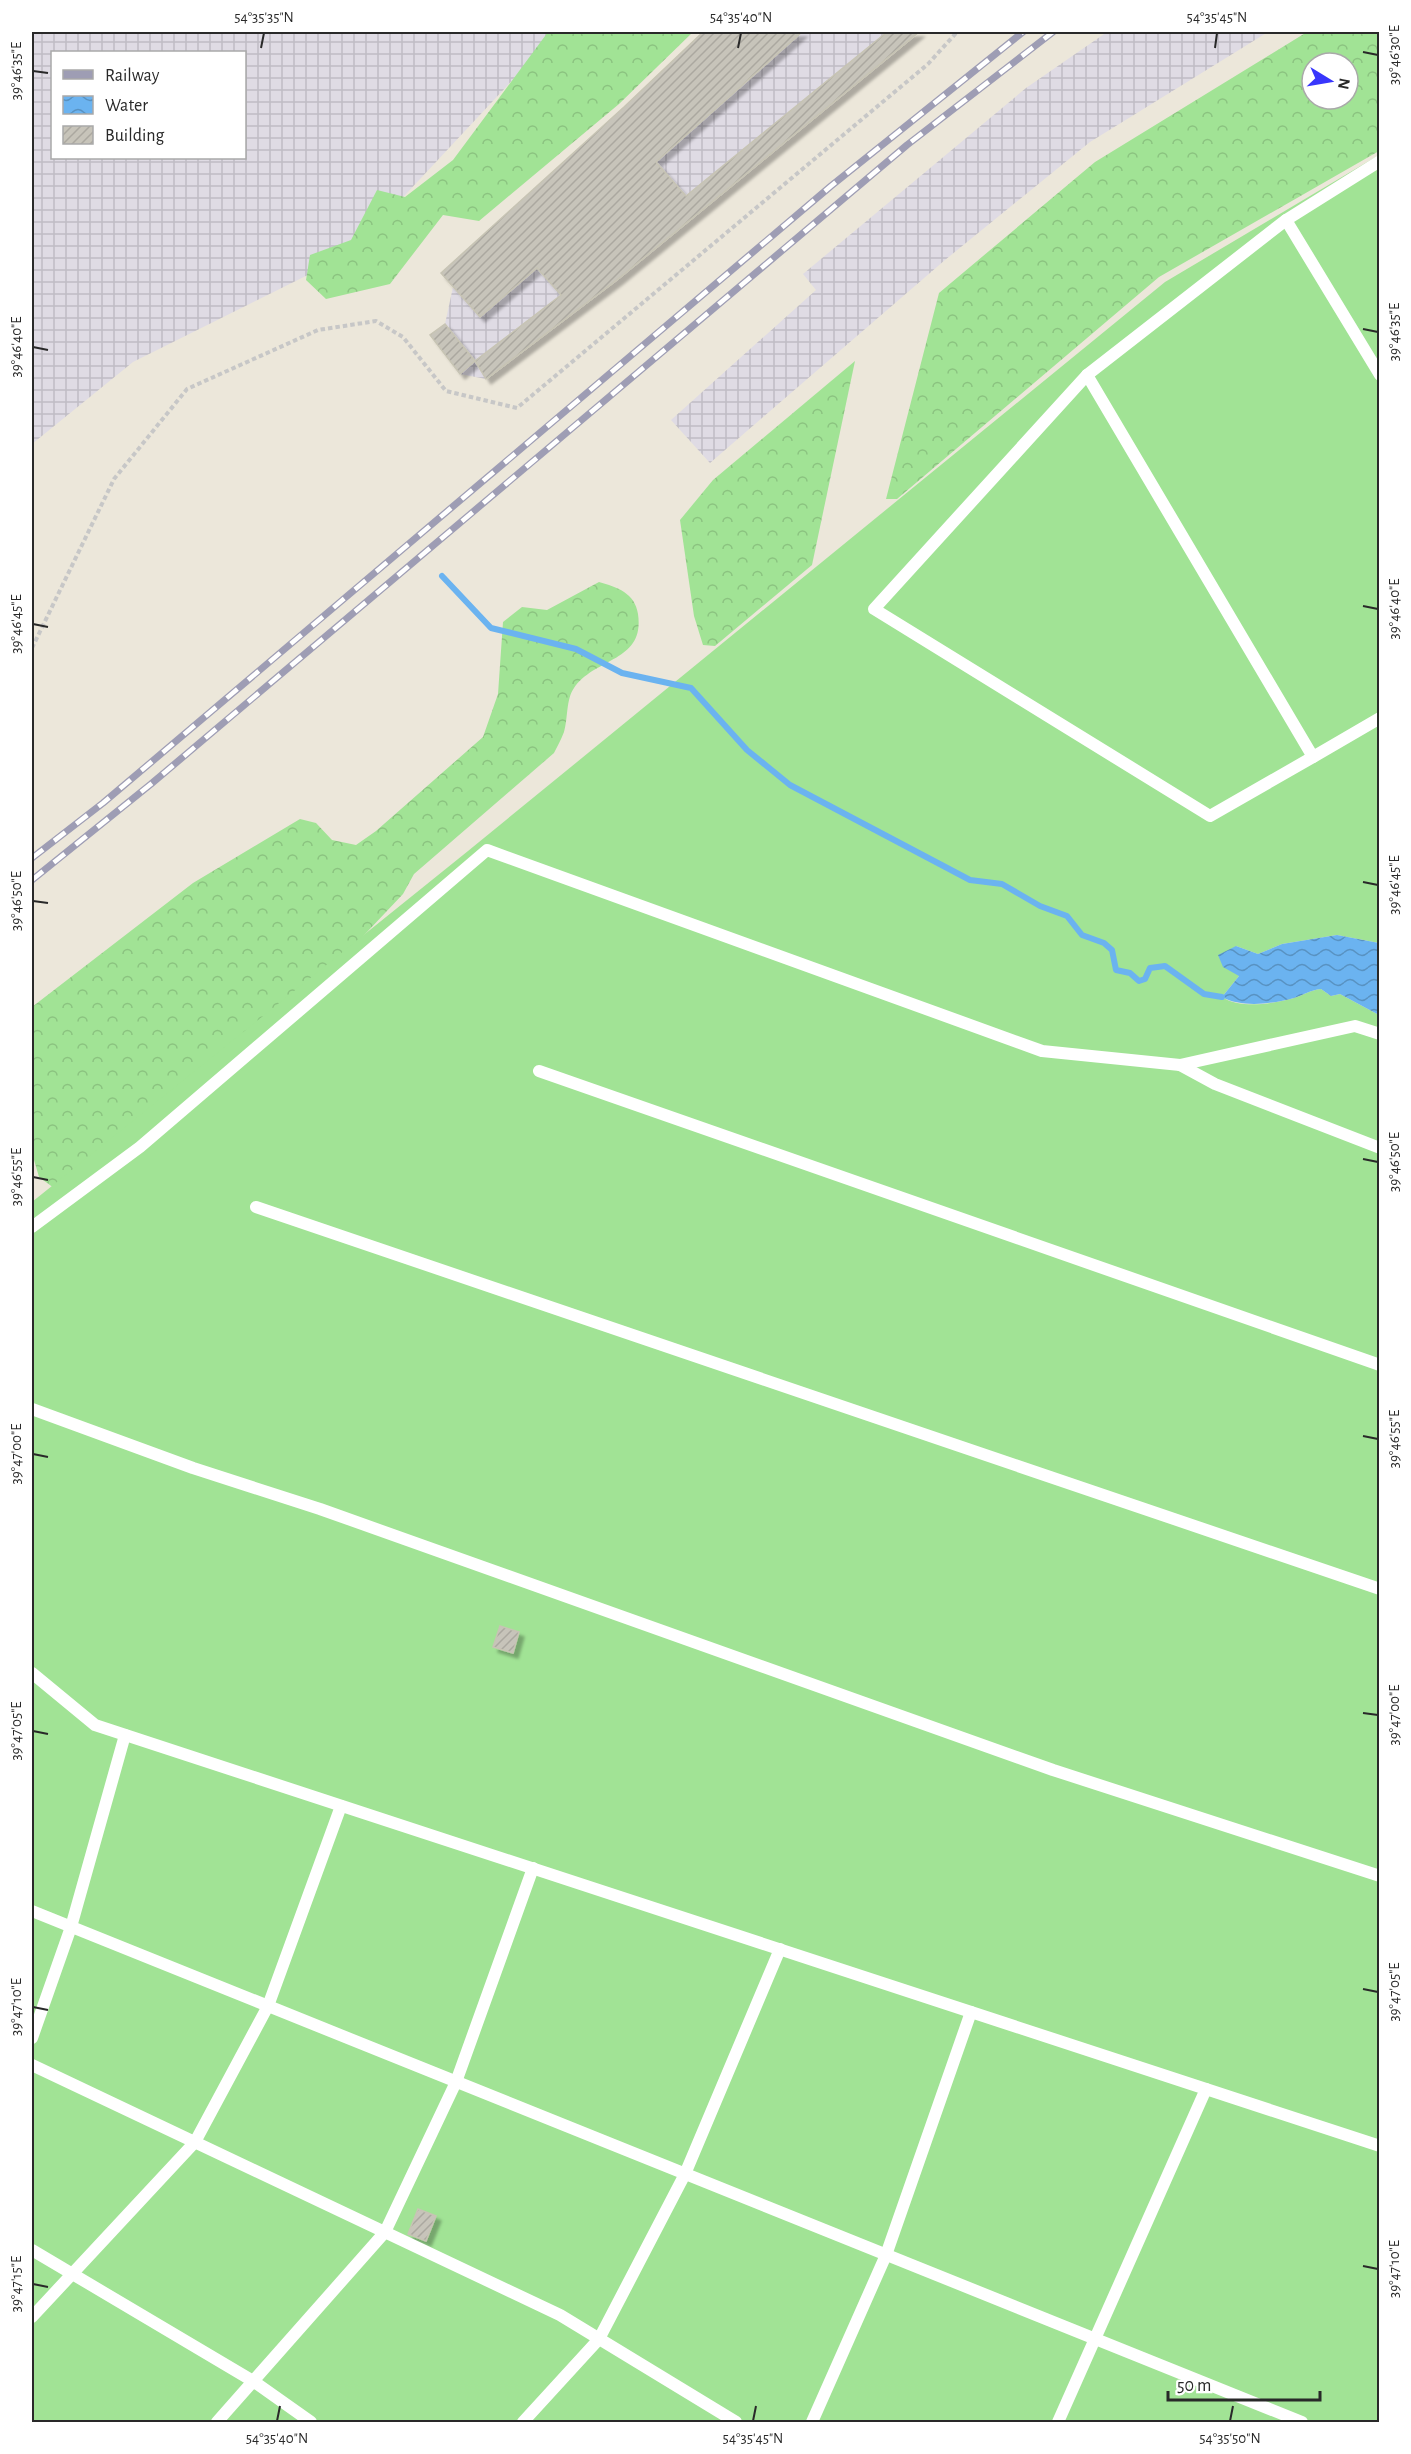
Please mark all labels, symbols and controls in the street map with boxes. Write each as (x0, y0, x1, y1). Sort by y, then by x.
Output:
text: 54°35'35"N (234, 10, 294, 25)
text: 54°35'40"N (710, 10, 772, 25)
text: 54°35'45"N (1187, 10, 1247, 25)
text: 39°46'30"E (1387, 25, 1402, 85)
text: 39°46'35"E (9, 42, 24, 100)
legend (51, 51, 246, 159)
north arrow (1300, 51, 1360, 111)
text: Railway (105, 67, 160, 85)
text: N (1335, 77, 1353, 91)
text: Water (105, 97, 148, 115)
text: Building (105, 127, 165, 145)
text: 39°46'35"E (1387, 303, 1402, 361)
text: 39°46'40"E (9, 317, 24, 377)
text: 39°46'40"E (1387, 579, 1402, 639)
text: 39°46'45"E (9, 594, 24, 654)
text: 39°46'45"E (1387, 855, 1402, 915)
text: 39°46'50"E (9, 871, 24, 931)
text: 39°46'50"E (1387, 1132, 1402, 1192)
text: 39°46'55"E (9, 1148, 24, 1206)
text: 39°46'55"E (1387, 1410, 1402, 1468)
text: 39°47'00"E (9, 1424, 24, 1484)
text: 39°47'00"E (1387, 1685, 1402, 1745)
text: 39°47'05"E (9, 1701, 24, 1761)
text: 39°47'05"E (1387, 1962, 1402, 2022)
text: 39°47'10"E (9, 1978, 24, 2036)
text: 39°47'10"E (1387, 2240, 1402, 2298)
text: 39°47'15"E (9, 2256, 24, 2312)
scale bar (1168, 2364, 1320, 2402)
text: 50 m (1177, 2377, 1211, 2395)
text: 54°35'40"N (246, 2431, 308, 2446)
text: 54°35'45"N (723, 2431, 783, 2446)
text: 54°35'50"N (1199, 2431, 1261, 2446)

